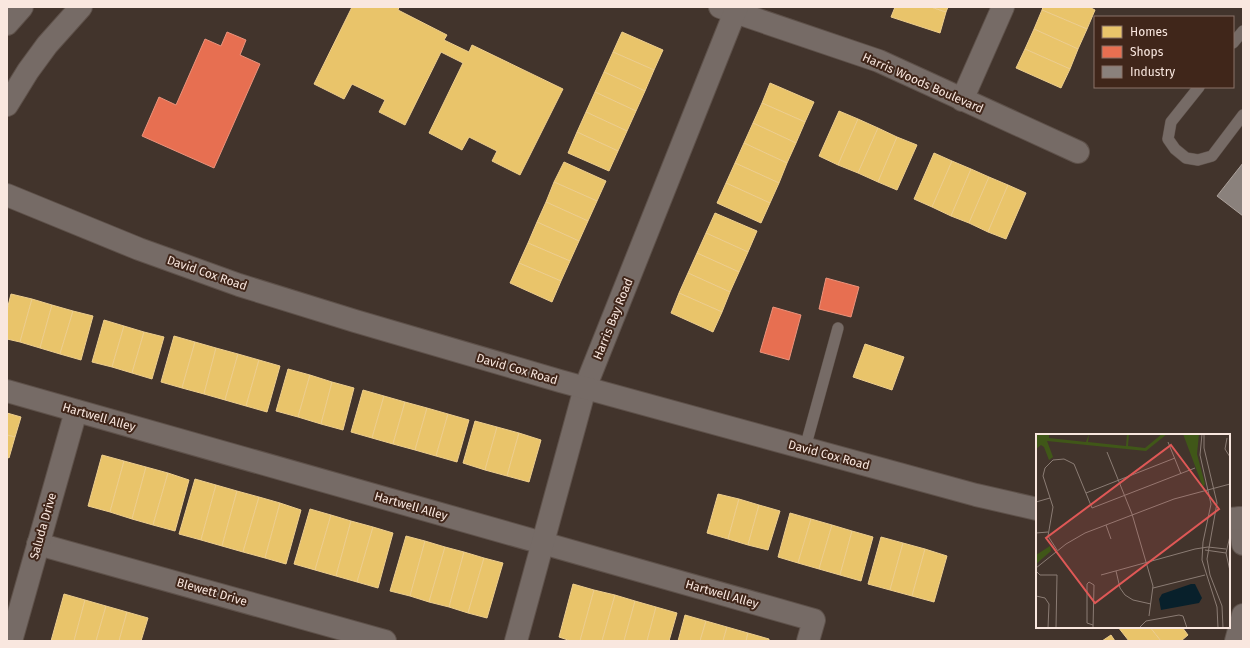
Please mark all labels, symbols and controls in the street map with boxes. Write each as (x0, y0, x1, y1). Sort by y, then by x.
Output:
legend (1094, 16, 1234, 88)
text: Homes (1130, 25, 1168, 39)
text: Shops (1130, 45, 1164, 59)
street label: Harris Woods Boulevard (860, 50, 986, 116)
text: Industry (1130, 65, 1175, 79)
street label: David Cox Road (165, 253, 249, 293)
street label: Harris Bay Road (590, 276, 636, 362)
street label: David Cox Road (475, 351, 559, 387)
street label: Hartwell Alley (61, 400, 137, 434)
inset map (1036, 434, 1230, 628)
street label: David Cox Road (787, 437, 871, 473)
street label: Hartwell Alley (373, 489, 449, 523)
street label: Saluda Drive (27, 491, 59, 561)
street label: Blewett Drive (175, 575, 249, 609)
street label: Hartwell Alley (684, 577, 760, 611)

